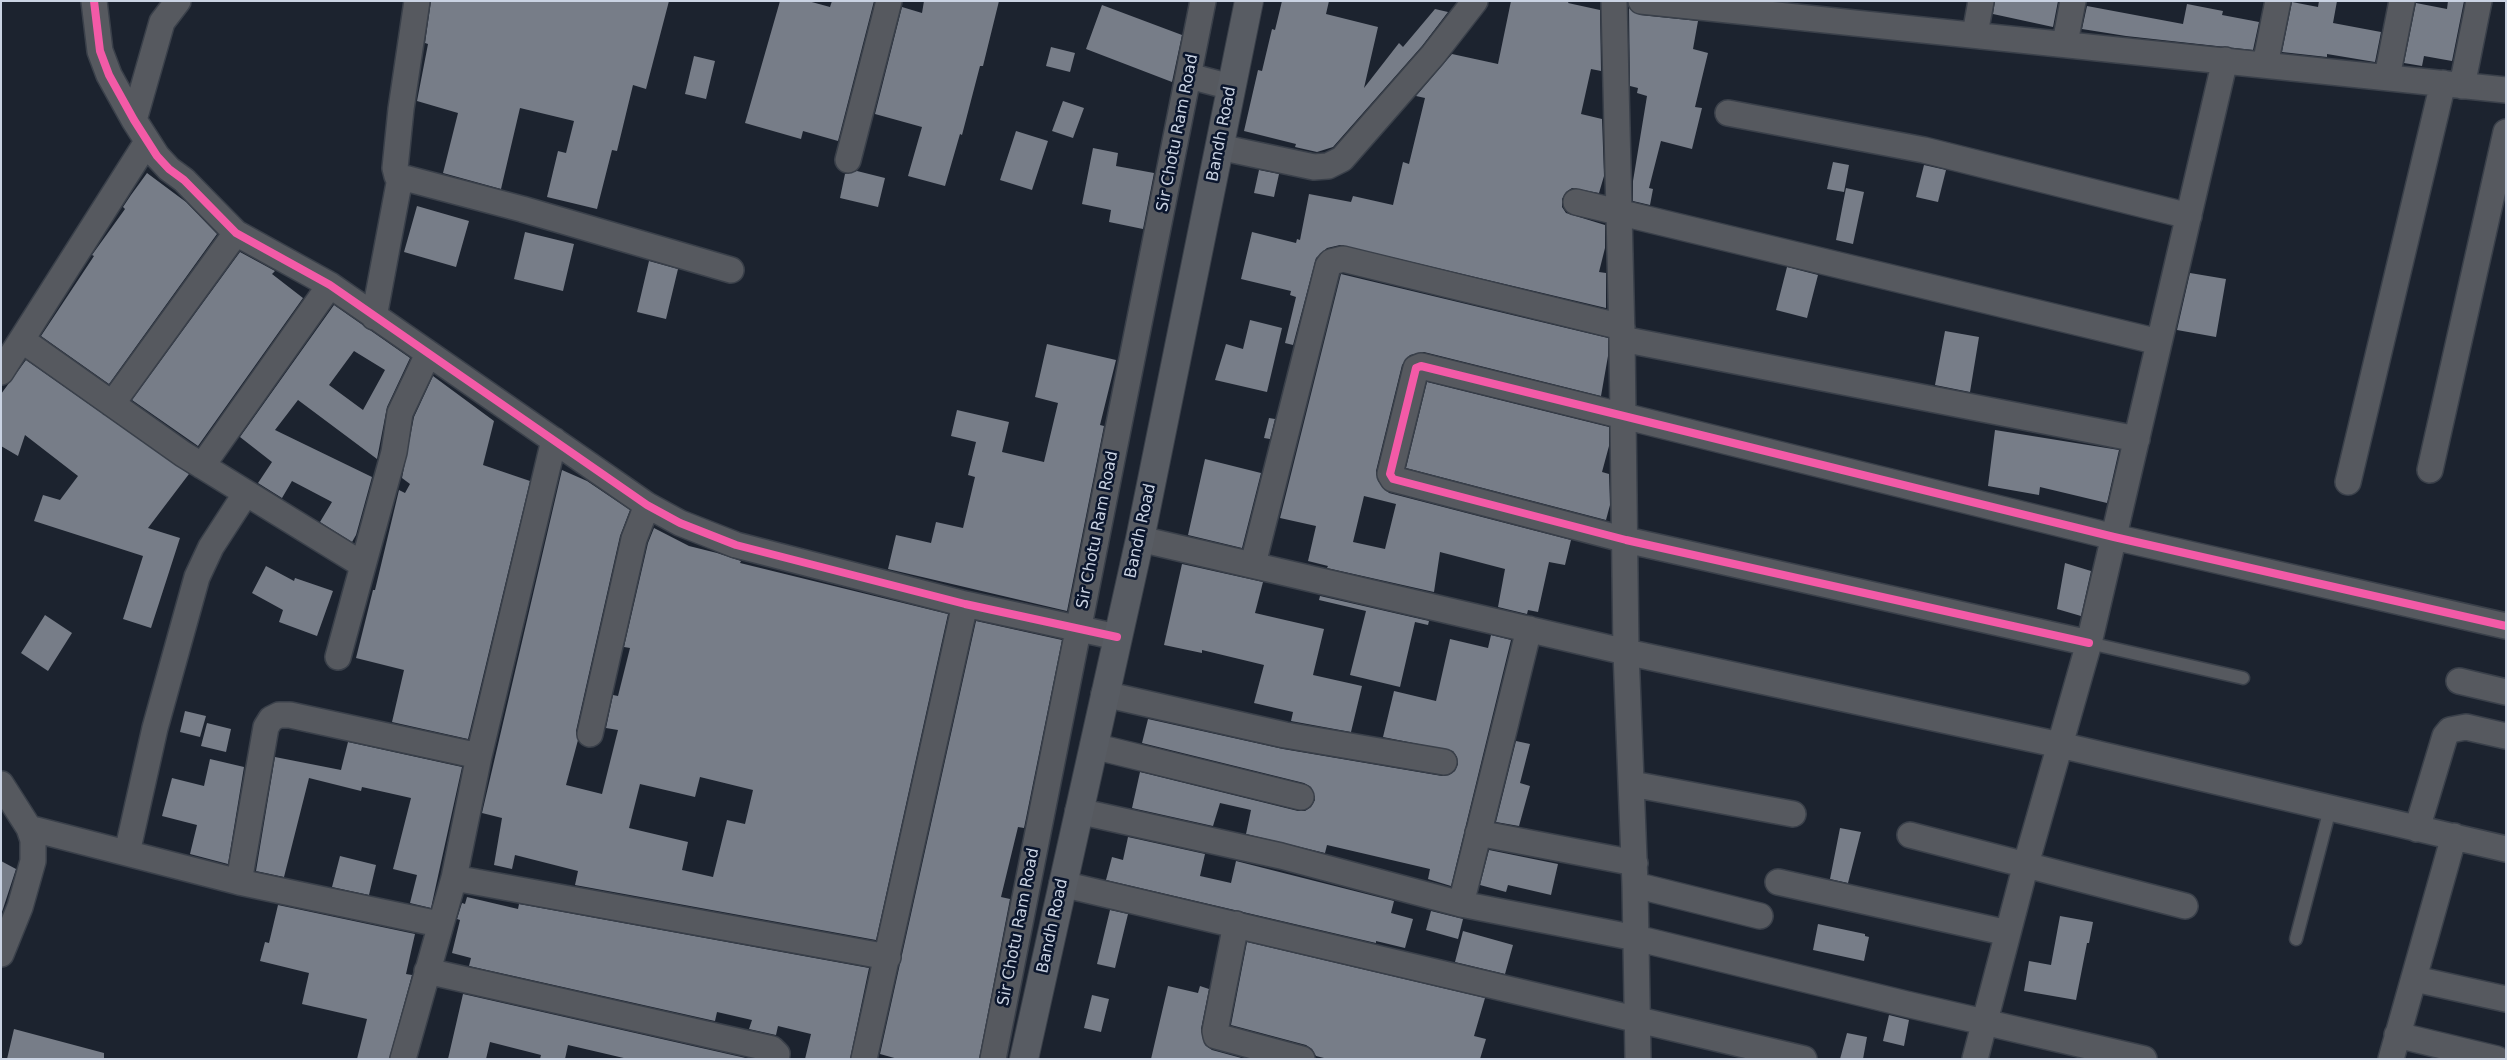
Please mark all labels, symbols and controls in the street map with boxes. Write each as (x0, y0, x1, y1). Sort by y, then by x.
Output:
street label: Sir Chotu Ram Road (1153, 53, 1203, 213)
street label: Bandh Road (1203, 85, 1241, 183)
street label: Sir Chotu Ram Road (1073, 450, 1123, 610)
street label: Bandh Road (1122, 482, 1160, 580)
street label: Sir Chotu Ram Road (994, 847, 1044, 1007)
street label: Bandh Road (1034, 877, 1072, 975)

